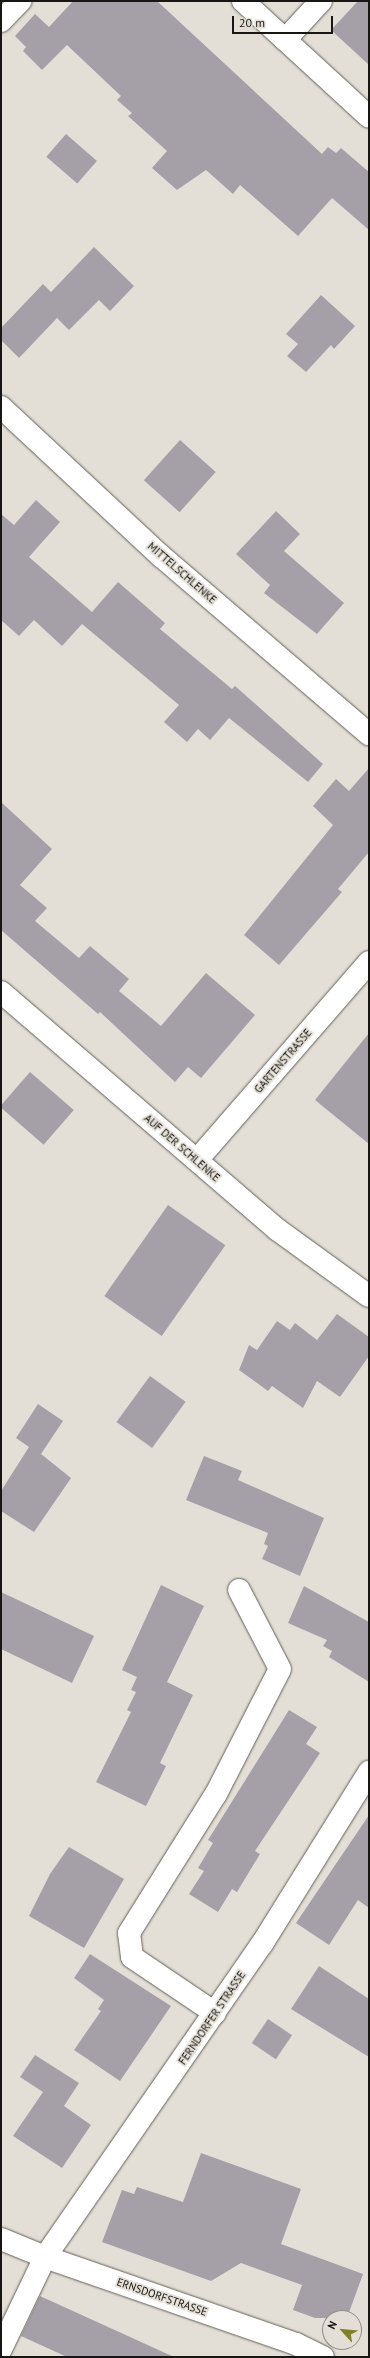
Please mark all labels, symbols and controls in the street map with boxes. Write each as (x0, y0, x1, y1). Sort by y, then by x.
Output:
scale bar (234, 8, 335, 34)
text: 20 m (239, 15, 265, 30)
street label: MITTELSCHLENKE (145, 539, 219, 607)
street label: GARTENSTRASSE (252, 1026, 314, 1096)
street label: AUF DER SCHLENKE (141, 1112, 223, 1184)
street label: FERNDORFER STRASSE (176, 1969, 248, 2067)
street label: ERNSDORFSTRASSE (115, 2275, 209, 2319)
north arrow (322, 2310, 362, 2350)
text: N (324, 2319, 340, 2331)

